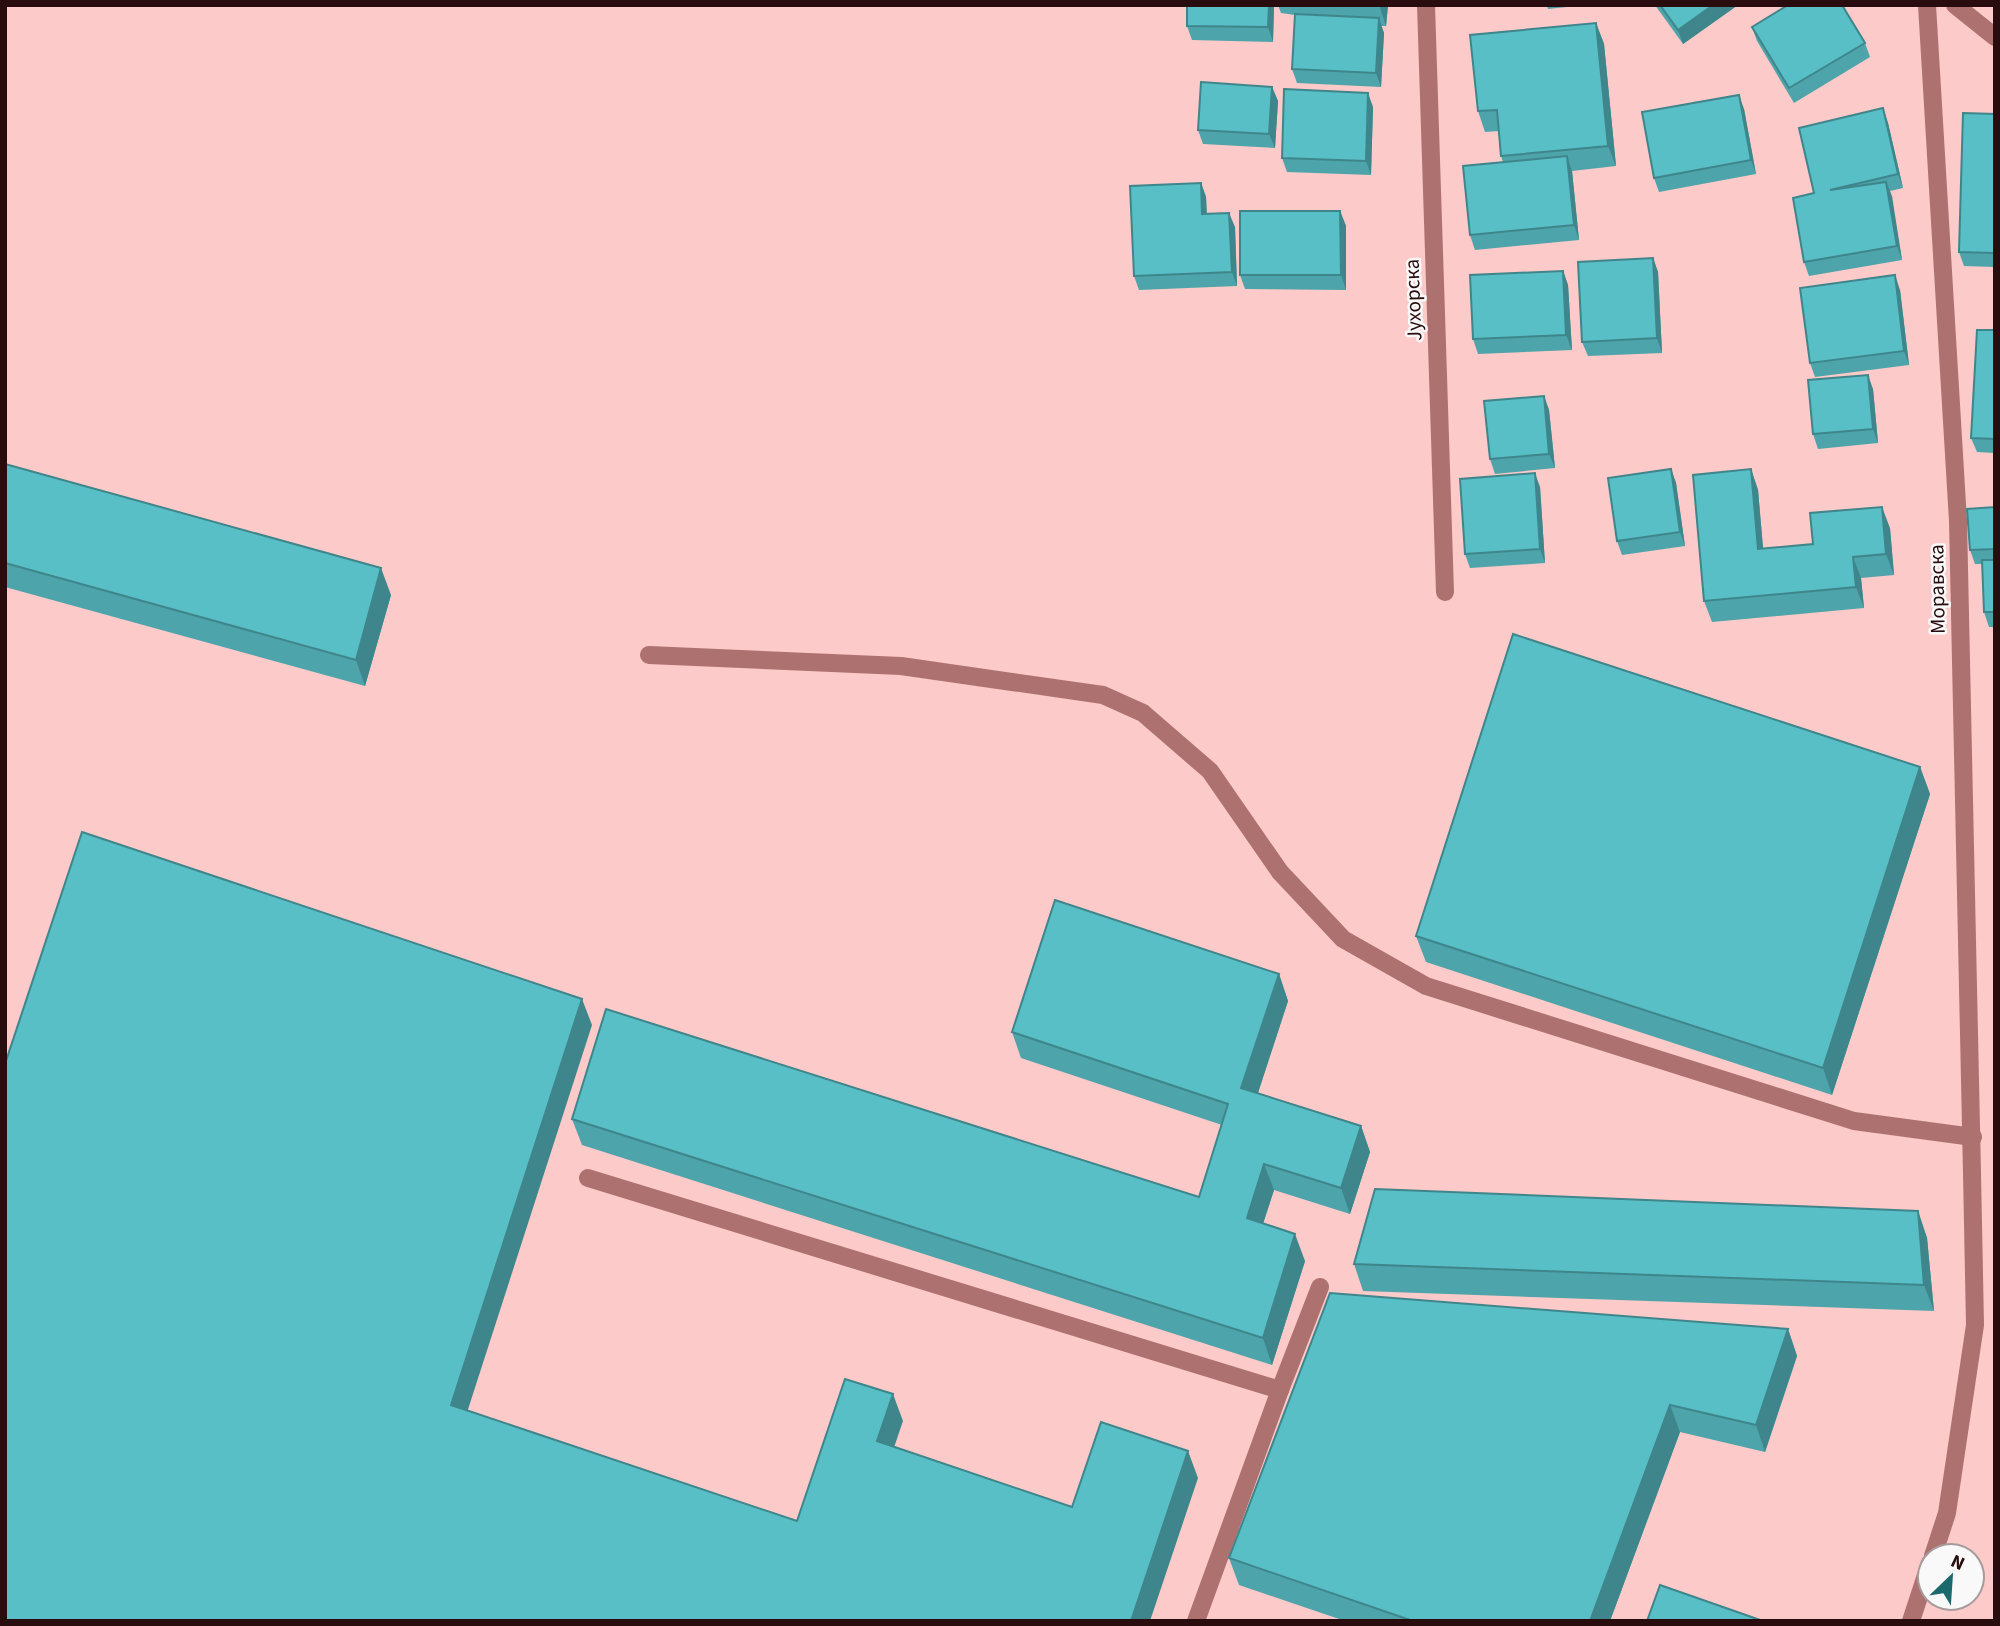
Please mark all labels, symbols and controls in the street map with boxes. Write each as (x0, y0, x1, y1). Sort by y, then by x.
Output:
street label: Јухорска (1397, 259, 1429, 341)
street label: Моравска (1921, 544, 1953, 634)
north arrow (1916, 1542, 1986, 1612)
text: N (1946, 1548, 1969, 1578)

